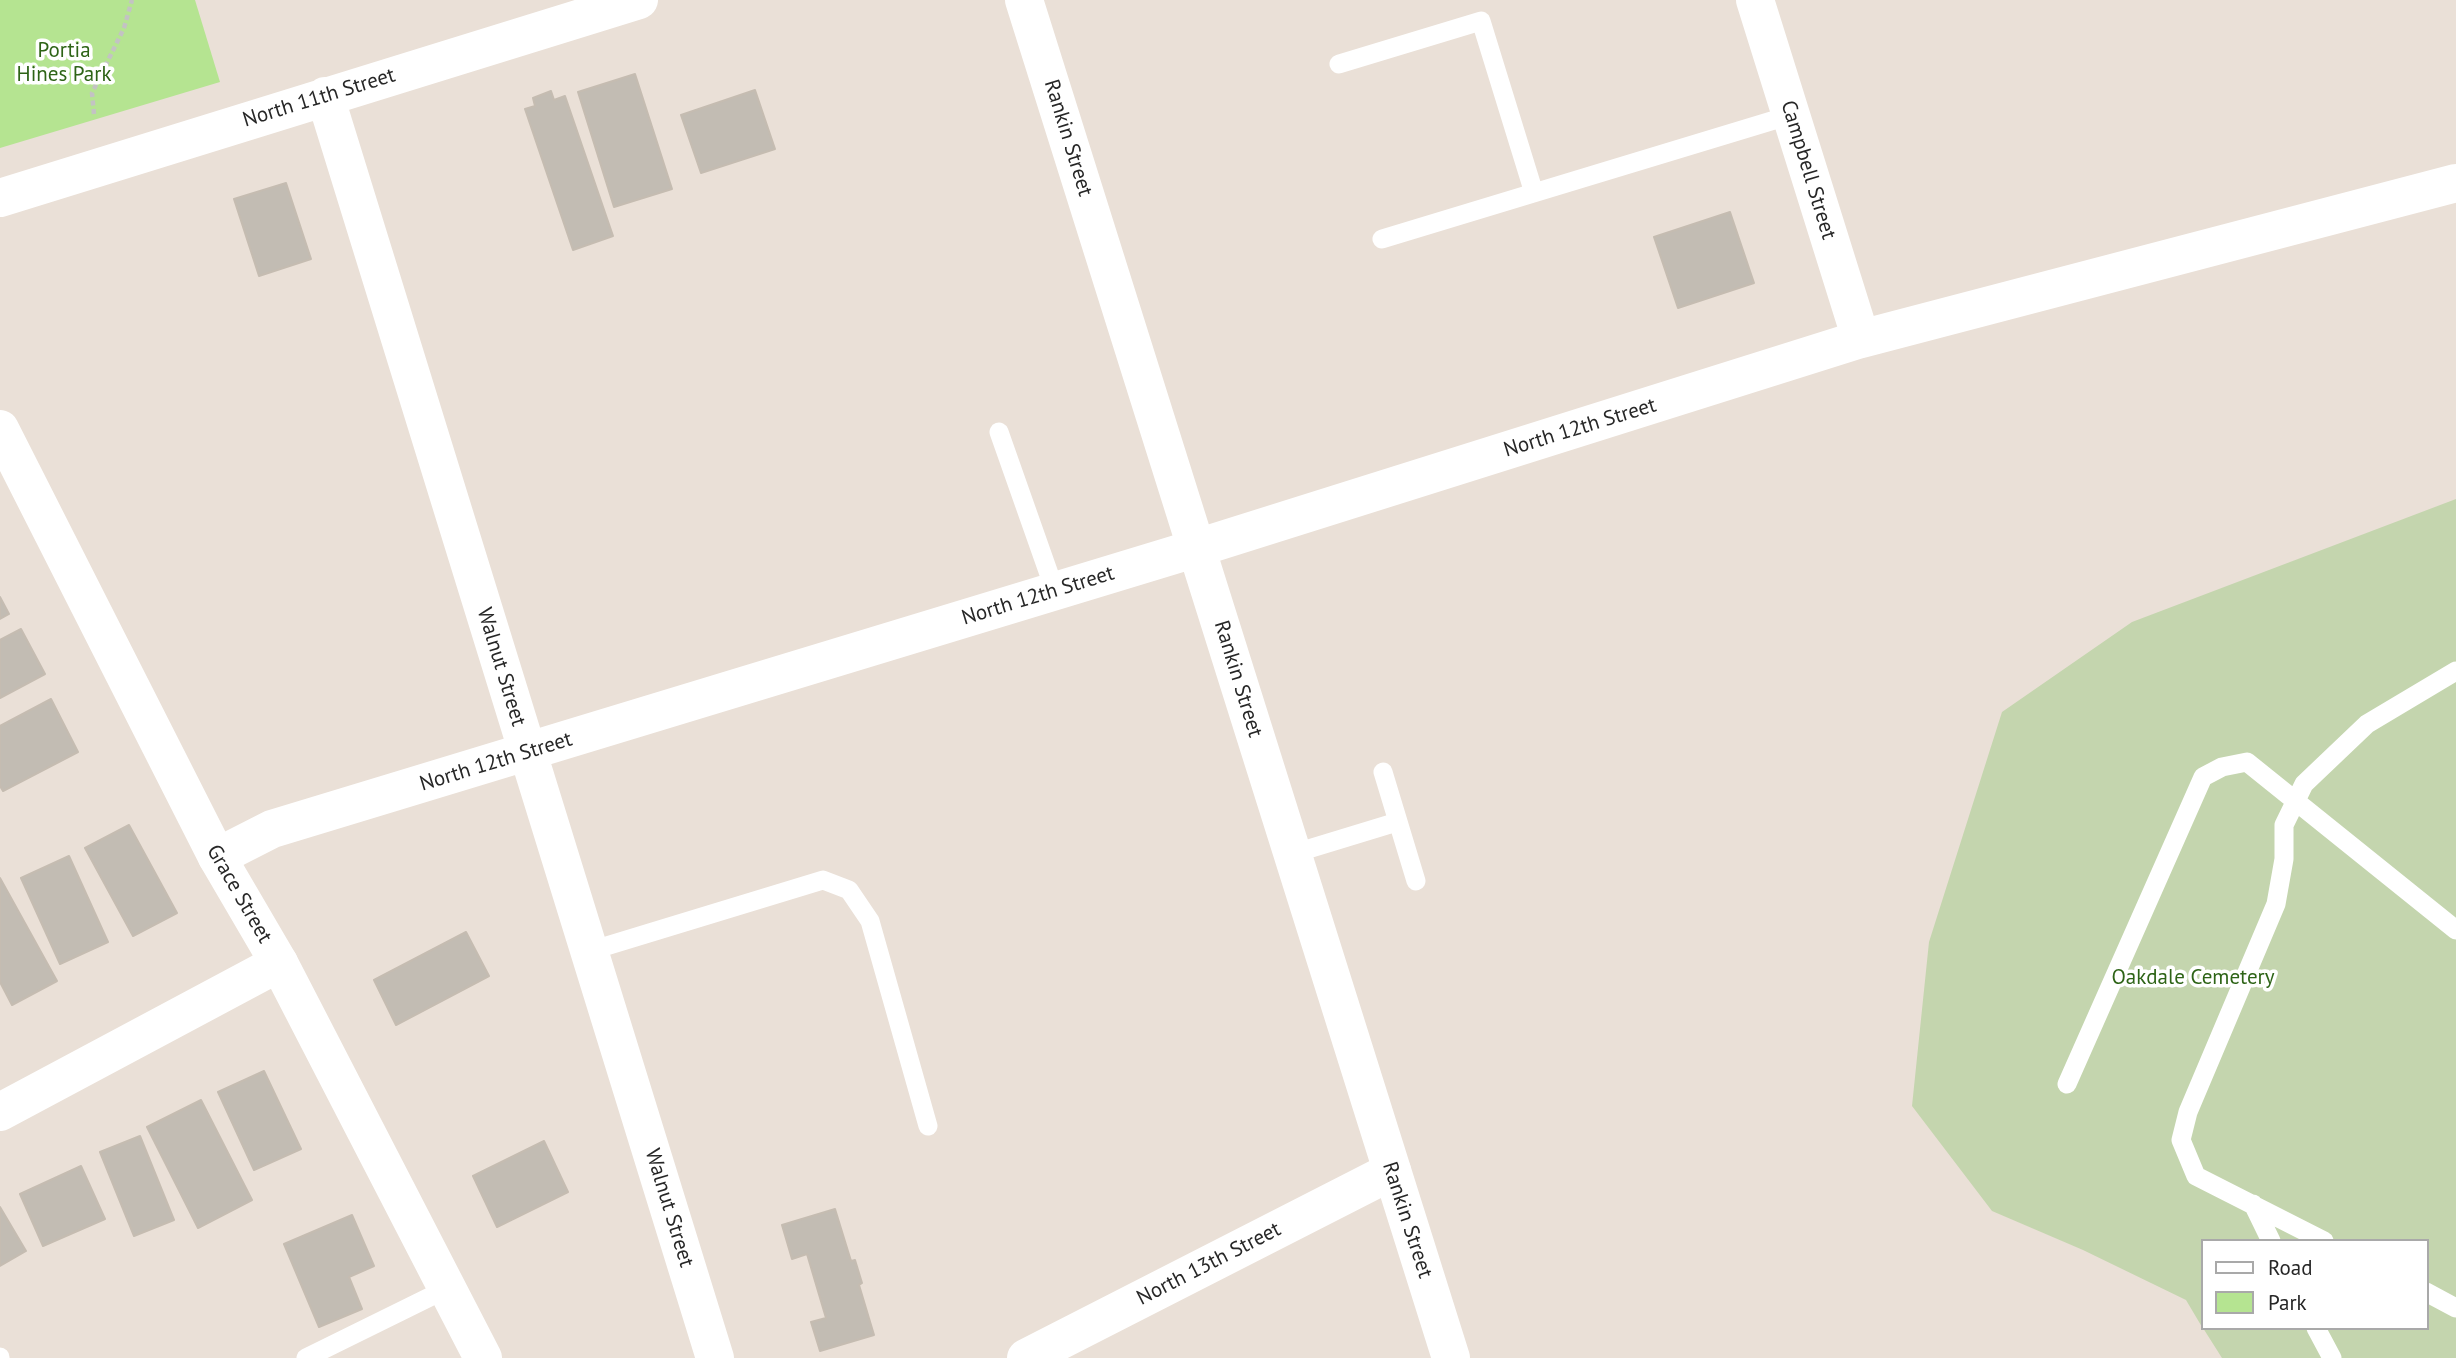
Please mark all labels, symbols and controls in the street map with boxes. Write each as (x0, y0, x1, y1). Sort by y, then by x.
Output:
park label: Portia Hines Park (17, 38, 111, 88)
street label: North 11th Street (240, 63, 398, 133)
street label: Rankin Street (1038, 77, 1098, 199)
street label: Campbell Street (1775, 97, 1841, 243)
street label: North 12th Street (1501, 393, 1659, 463)
street label: North 12th Street (959, 561, 1117, 631)
street label: Walnut Street (471, 605, 531, 729)
street label: Rankin Street (1208, 618, 1268, 740)
street label: North 12th Street (417, 727, 575, 797)
street label: Grace Street (201, 840, 277, 948)
park label: Oakdale Cemetery (2111, 965, 2275, 991)
street label: Walnut Street (639, 1146, 699, 1270)
street label: Rankin Street (1376, 1159, 1438, 1281)
street label: North 13th Street (1133, 1217, 1285, 1311)
legend (2200, 1239, 2428, 1330)
text: Road (2268, 1254, 2312, 1281)
text: Park (2268, 1289, 2307, 1316)

